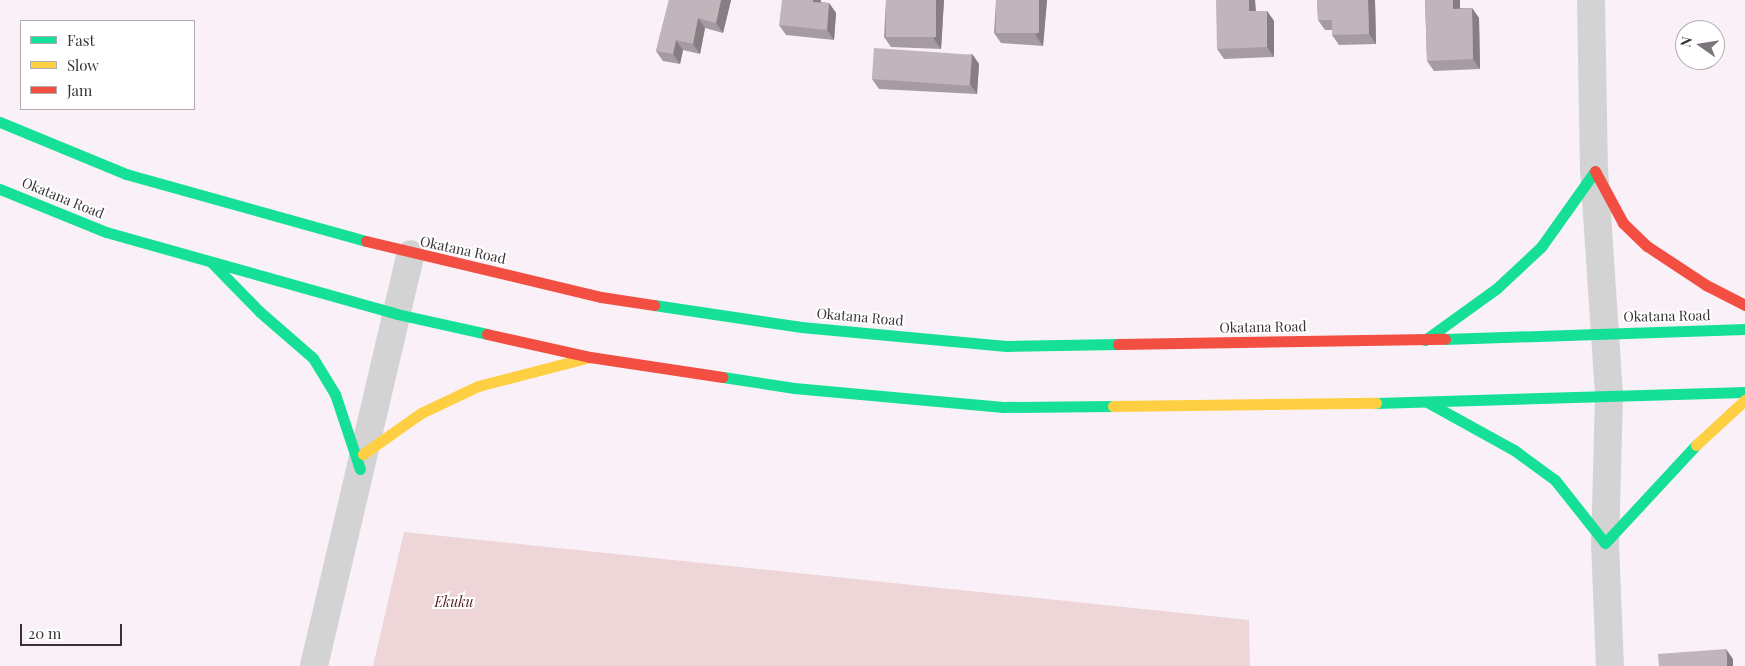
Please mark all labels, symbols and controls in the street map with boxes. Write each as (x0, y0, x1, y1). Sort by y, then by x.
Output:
legend (20, 20, 195, 110)
north arrow (1675, 20, 1725, 70)
text: Fast (67, 30, 95, 50)
text: N (1675, 35, 1696, 49)
text: Slow (67, 55, 99, 75)
text: Jam (67, 80, 92, 100)
street label: Okatana Road (19, 174, 107, 222)
street label: Okatana Road (419, 233, 507, 267)
street label: Okatana Road (816, 305, 904, 329)
street label: Okatana Road (1623, 307, 1711, 325)
street label: Okatana Road (1219, 318, 1307, 336)
park label: Ekuku (435, 594, 473, 610)
scale bar (22, 614, 125, 646)
text: 20 m (28, 623, 61, 643)

